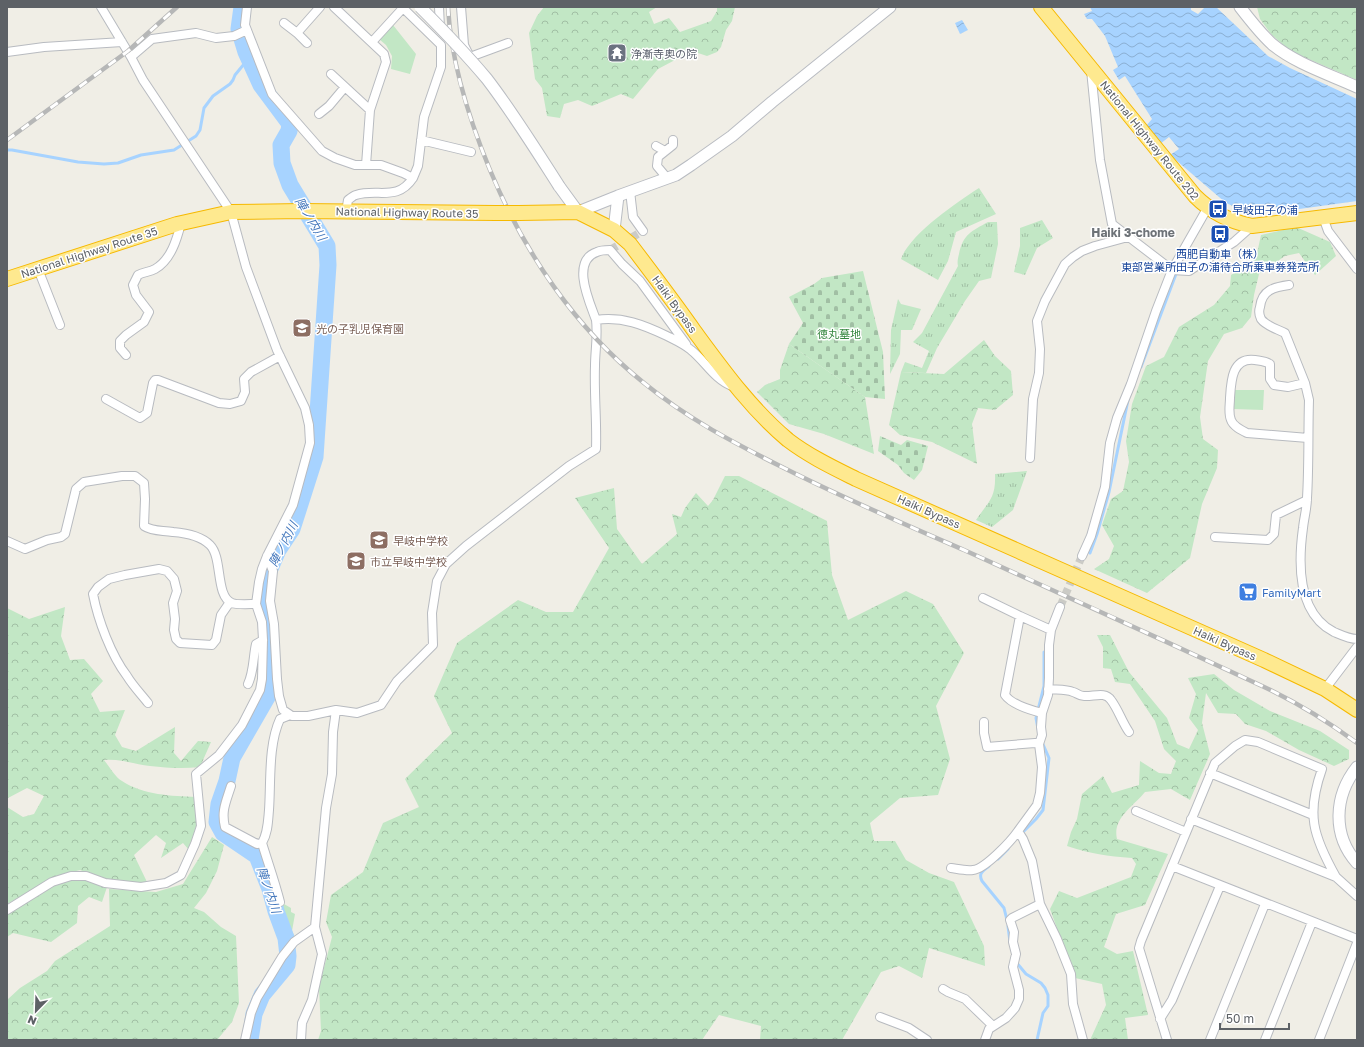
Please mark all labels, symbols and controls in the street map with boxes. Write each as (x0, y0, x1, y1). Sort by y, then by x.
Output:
temple icon: 浄漸寺奥の院 (606, 42, 628, 64)
place label: 浄漸寺奥の院 (631, 47, 697, 60)
street label: National Highway Route 202 (1098, 78, 1202, 202)
water label: 陣ノ内川 (292, 195, 331, 245)
bus stop icon: 早岐田子の浦 (1207, 198, 1229, 220)
place label: 早岐田子の浦 (1232, 203, 1298, 216)
street label: National Highway Route 35 (335, 204, 479, 220)
bus stop icon: 西肥自動車（株） 東部営業所田子の浦待合所乗車券発売所 (1209, 223, 1231, 245)
street label: National Highway Route 35 (19, 224, 159, 280)
district label: Haiki 3-chome (1091, 225, 1175, 240)
place label: 西肥自動車（株） 東部営業所田子の浦待合所乗車券発売所 (1121, 247, 1320, 273)
street label: Haiki Bypass (650, 273, 700, 335)
school or university icon: 光の子乳児保育園 (291, 317, 313, 339)
place label: 光の子乳児保育園 (316, 322, 404, 335)
park label: 徳丸墓地 (817, 327, 861, 340)
street label: Haiki Bypass (896, 491, 963, 531)
water label: 陣ノ内川 (265, 517, 301, 569)
school or university icon: 早岐中学校 (368, 529, 390, 551)
place label: 早岐中学校 (393, 534, 448, 547)
school or university icon: 市立早岐中学校 (345, 550, 367, 572)
place label: 市立早岐中学校 (370, 555, 447, 568)
supermarket icon: FamilyMart (1237, 581, 1259, 603)
place label: FamilyMart (1262, 586, 1321, 599)
street label: Haiki Bypass (1192, 623, 1259, 663)
water label: 陣ノ内川 (254, 865, 285, 917)
north arrow (16, 991, 56, 1031)
scale bar (1220, 1005, 1289, 1031)
text: 50 m (1226, 1011, 1254, 1026)
text: N (26, 1013, 38, 1028)

